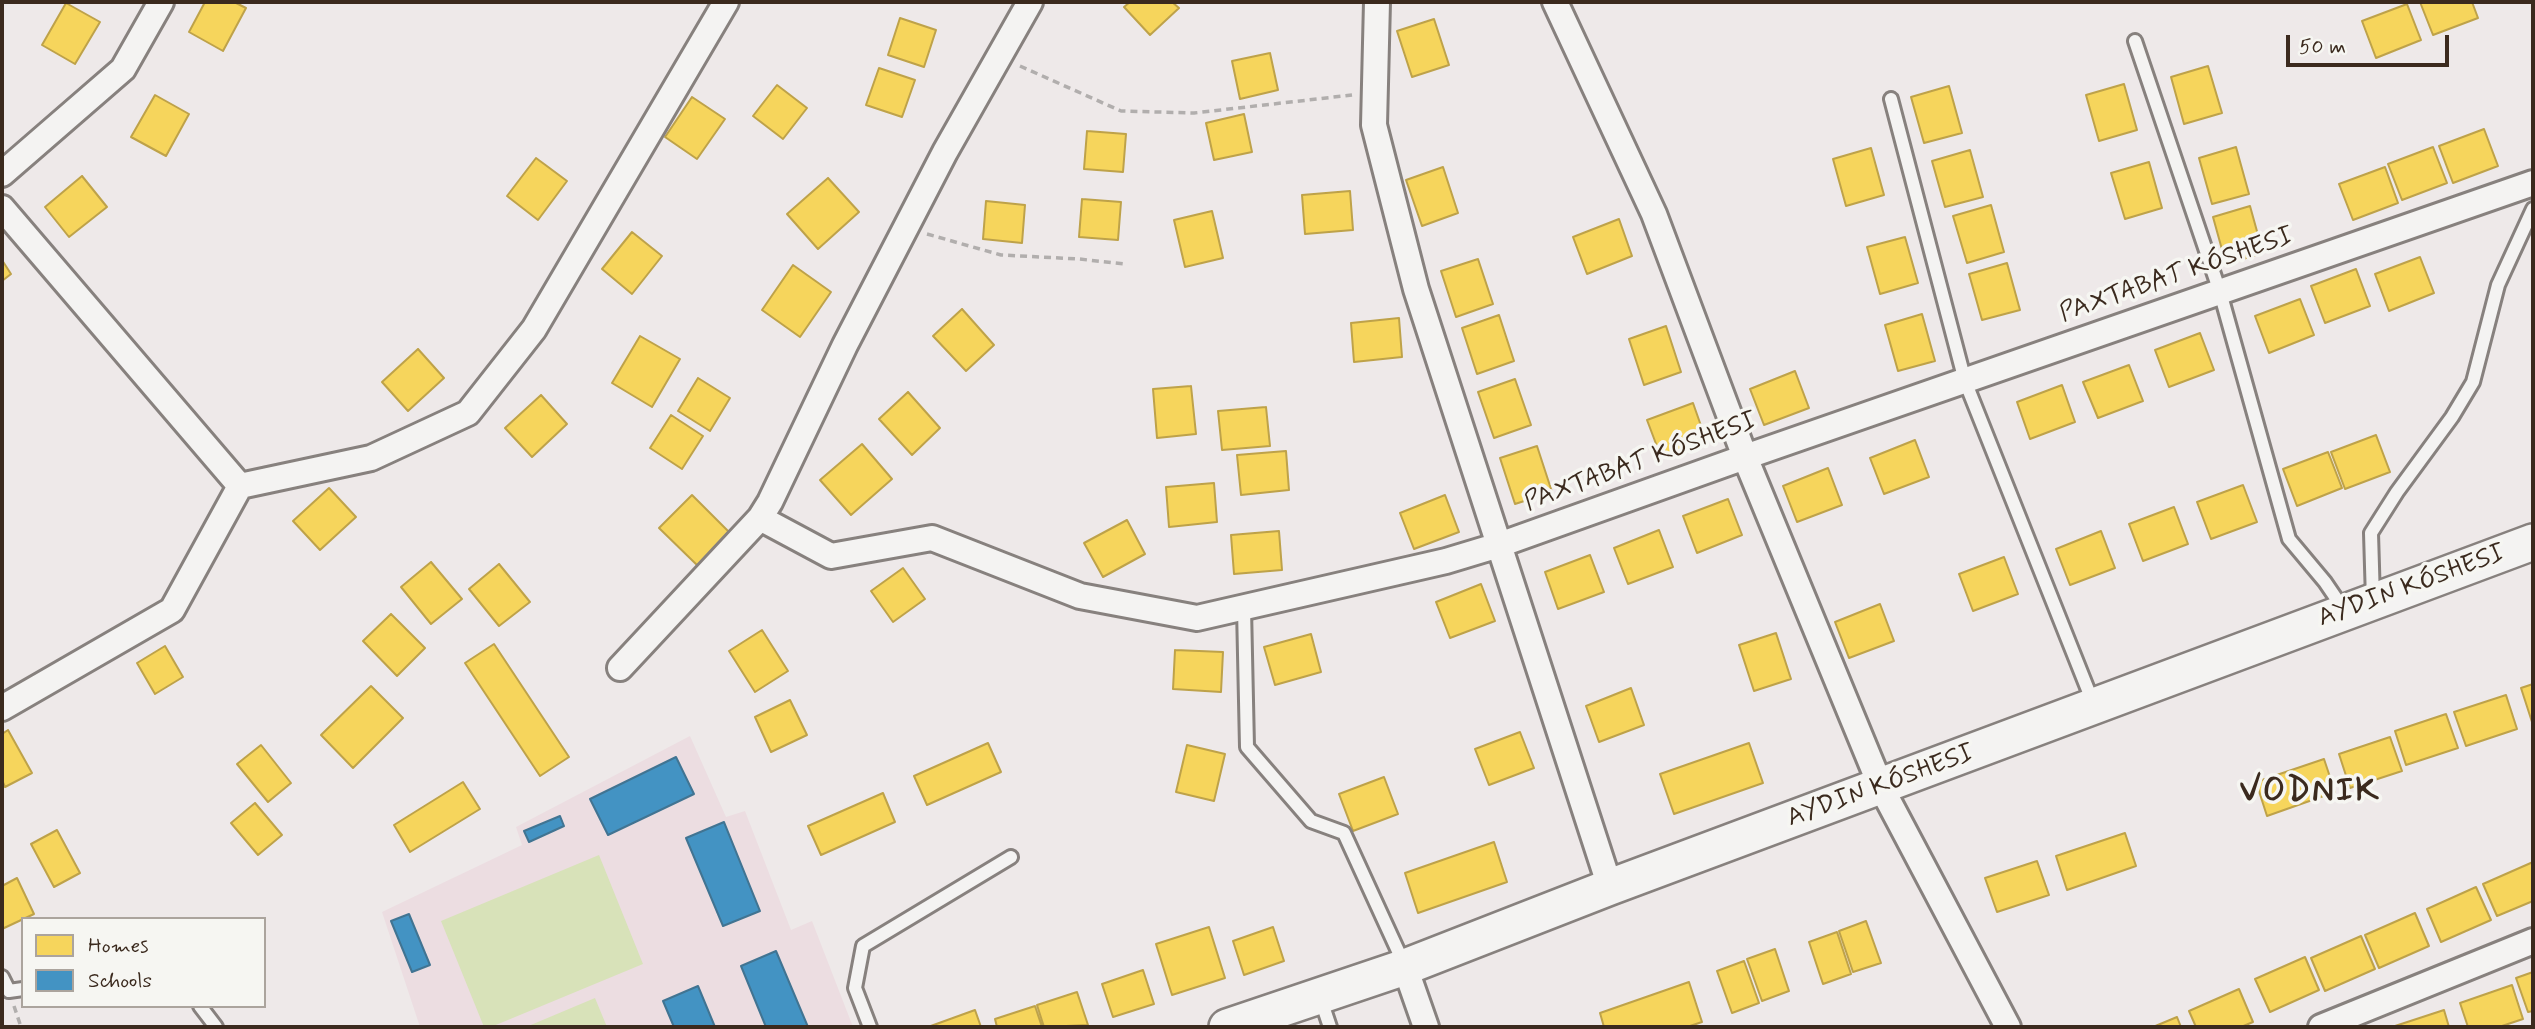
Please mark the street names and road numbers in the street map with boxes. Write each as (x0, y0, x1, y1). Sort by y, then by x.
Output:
street label: PAXTABAT KÓSHESI (2056, 221, 2298, 331)
street label: PAXTABAT KÓSHESI (1520, 406, 1762, 520)
street label: AYDIN KÓSHESI (2314, 539, 2510, 635)
street label: AYDIN KÓSHESI (1783, 739, 1979, 835)

